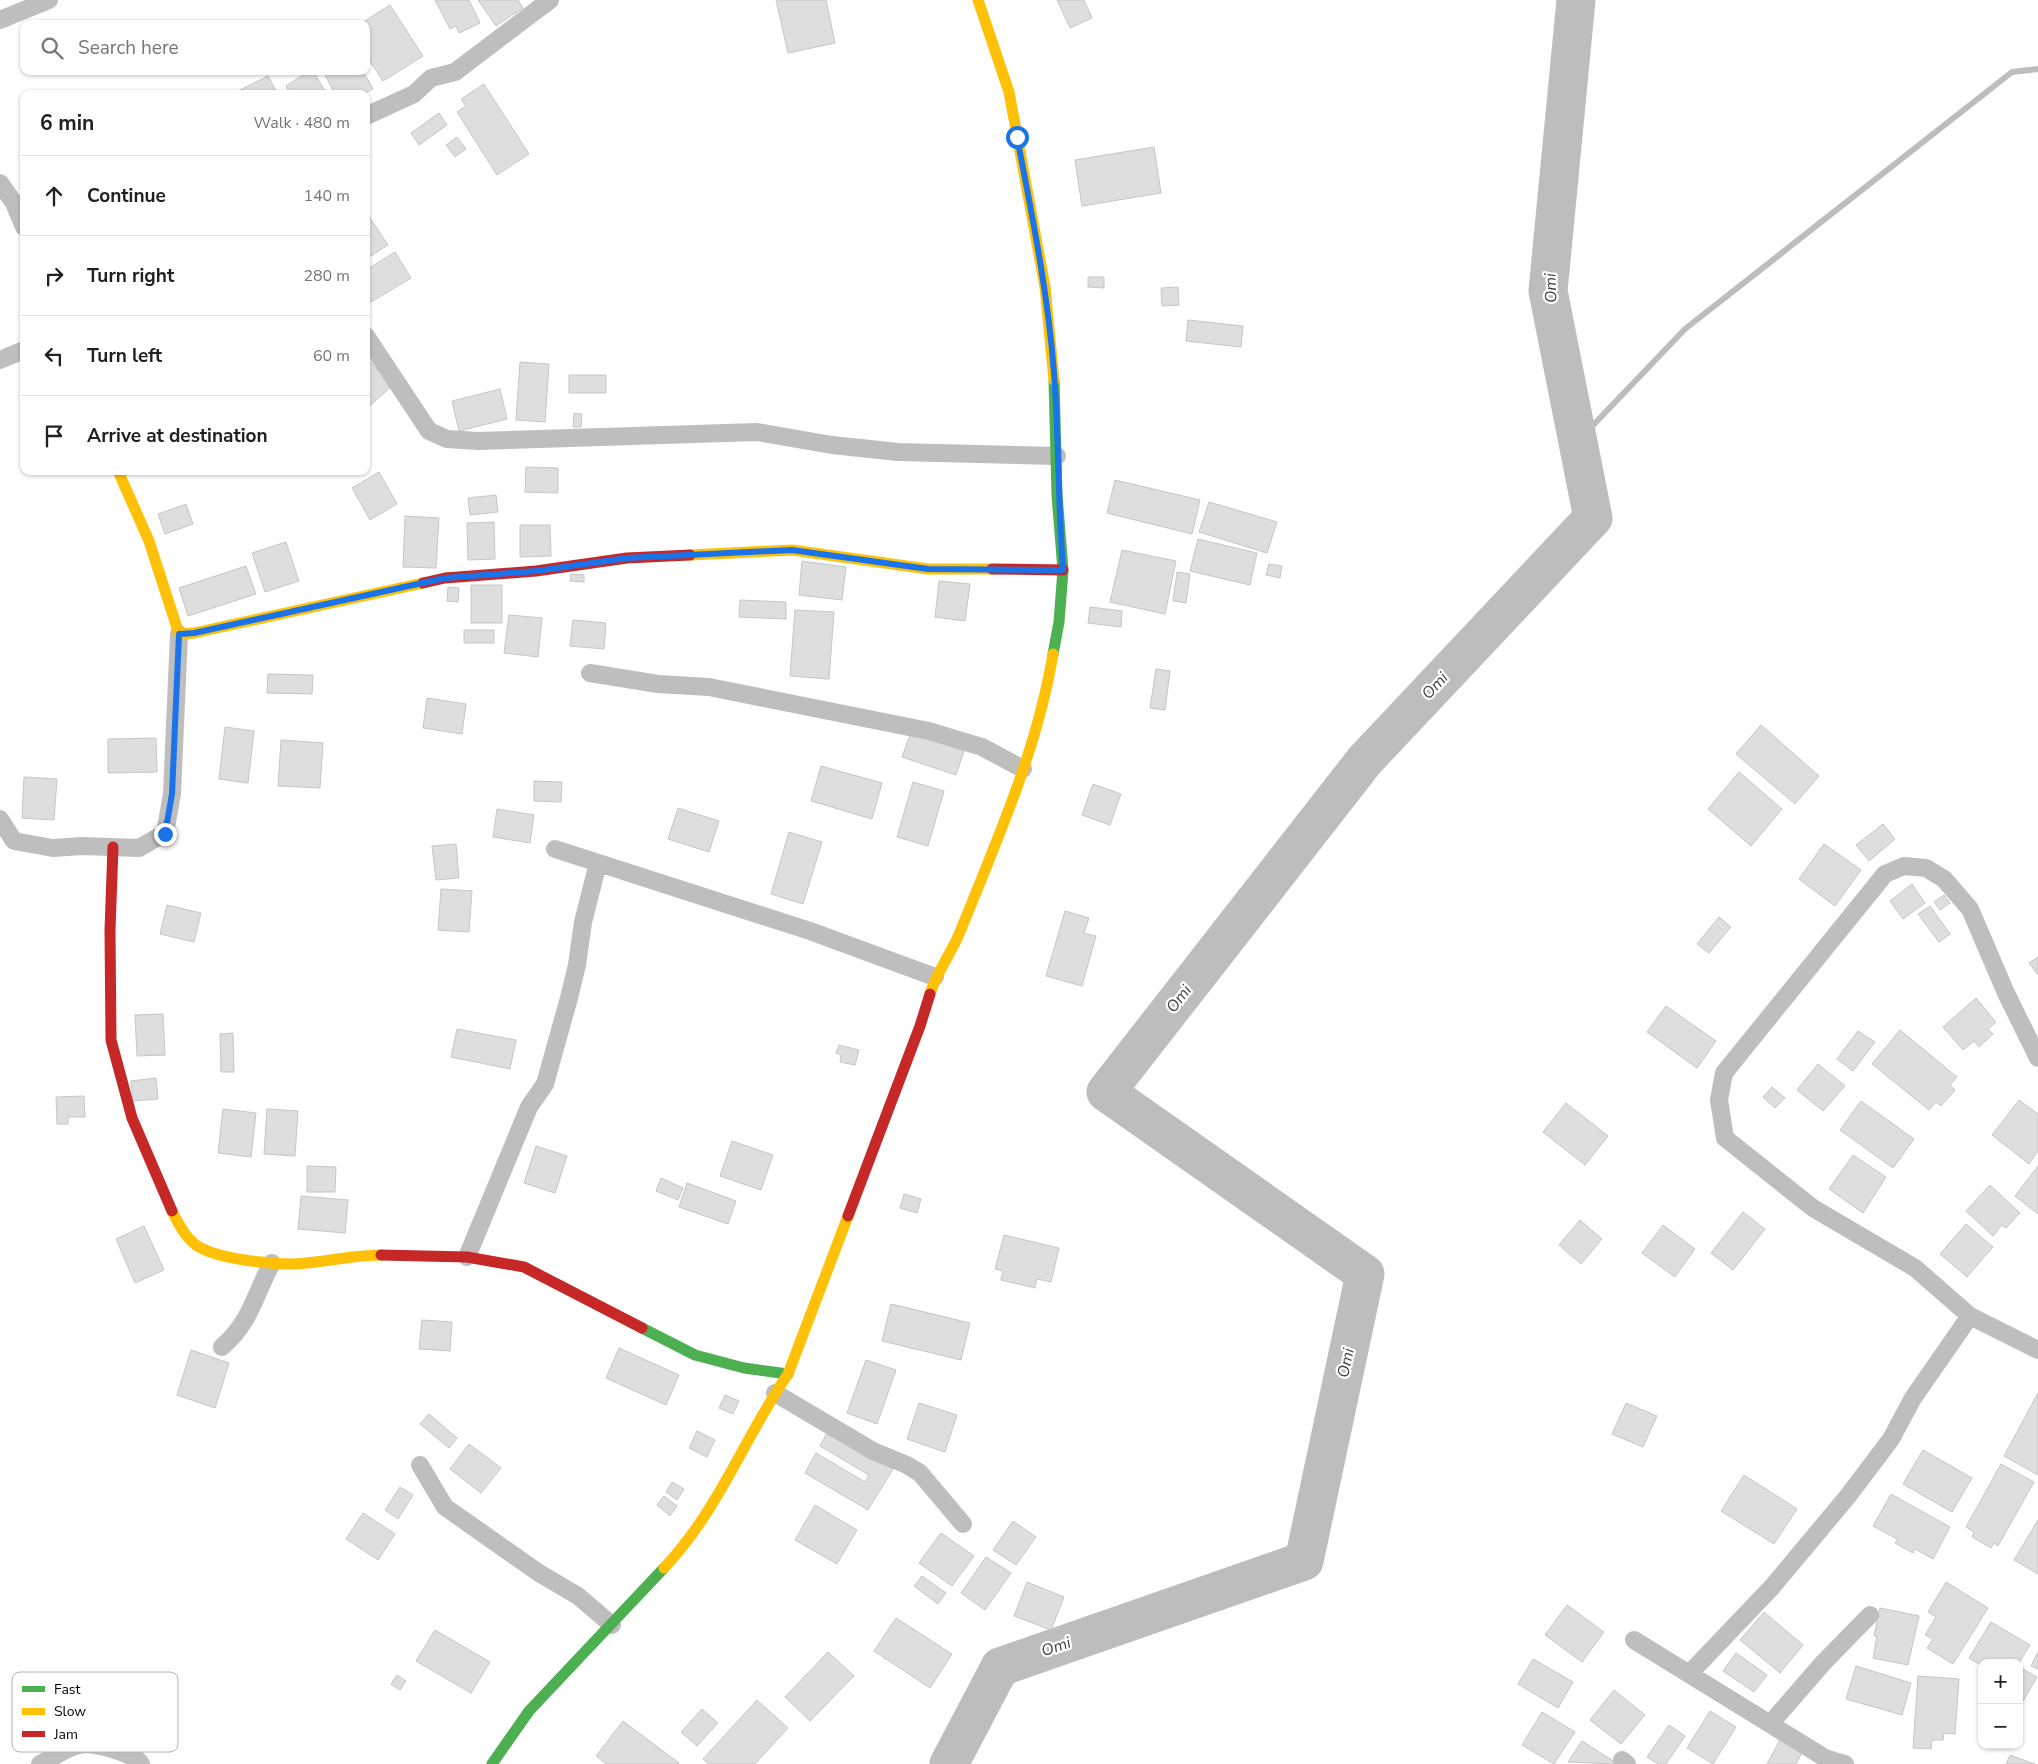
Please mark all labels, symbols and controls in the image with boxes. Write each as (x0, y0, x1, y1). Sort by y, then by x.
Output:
search box (20, 20, 370, 75)
icon: search (38, 34, 66, 62)
text: Search here (78, 35, 179, 61)
text: 6 min (40, 109, 94, 137)
text: Walk · 480 m (254, 112, 350, 134)
route start (1006, 126, 1029, 149)
icon: ahead (40, 182, 68, 210)
text: Continue (87, 183, 166, 209)
text: 140 m (303, 185, 350, 207)
icon: right (40, 262, 68, 290)
text: Turn right (87, 263, 174, 289)
text: 280 m (303, 265, 350, 287)
water label: Omi (1539, 273, 1563, 303)
icon: left (40, 342, 68, 370)
text: Turn left (87, 343, 162, 369)
text: 60 m (313, 345, 350, 367)
icon: arrive (40, 422, 68, 450)
text: Arrive at destination (87, 423, 268, 449)
water label: Omi (1417, 667, 1453, 704)
route end (154, 823, 177, 846)
water label: Omi (1161, 980, 1197, 1017)
water label: Omi (1332, 1346, 1360, 1380)
water label: Omi (1038, 1632, 1074, 1662)
map controls (1978, 1659, 2023, 1749)
button: + (1978, 1659, 2023, 1704)
legend (12, 1672, 178, 1752)
text: Fast (54, 1680, 80, 1699)
text: Slow (54, 1702, 86, 1721)
button: − (1978, 1704, 2023, 1749)
text: Jam (53, 1725, 78, 1744)

